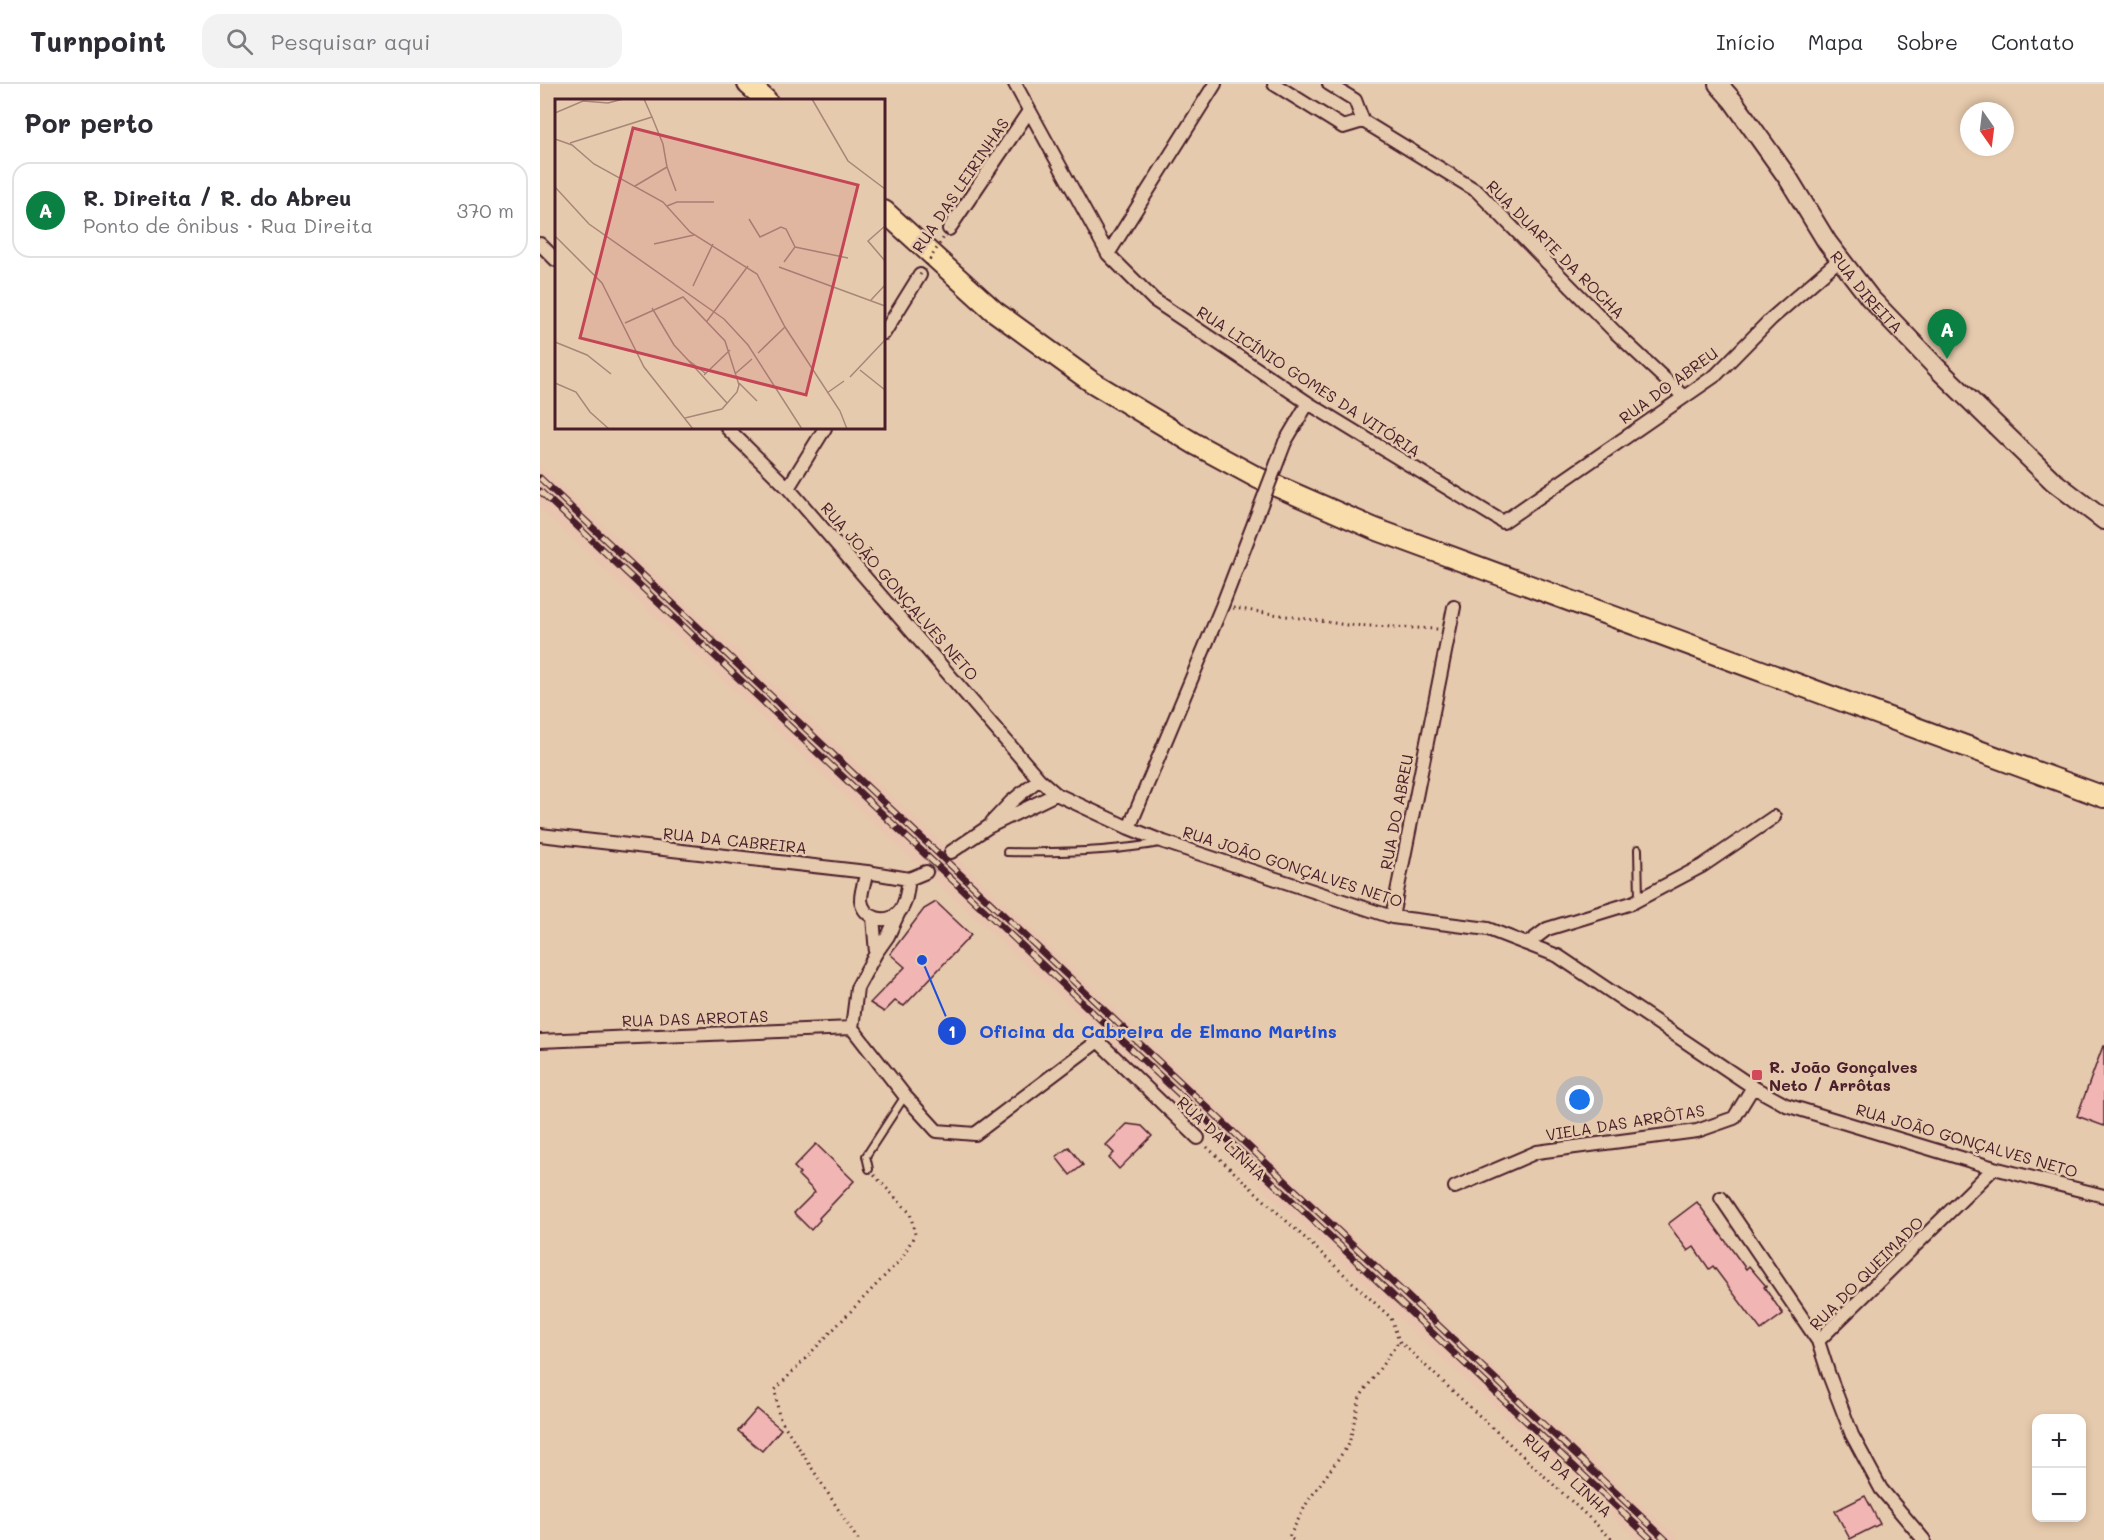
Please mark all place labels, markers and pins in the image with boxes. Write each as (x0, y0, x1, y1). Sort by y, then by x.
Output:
pin: A (1928, 310, 1966, 359)
callout: Oficina da Cabreira de Elmano Martins (937, 1013, 1348, 1049)
place label: R. João Gonçalves Neto / Arrôtas (1769, 1056, 1918, 1095)
marker: R. João Gonçalves Neto / Arrôtas (1750, 1068, 1764, 1082)

